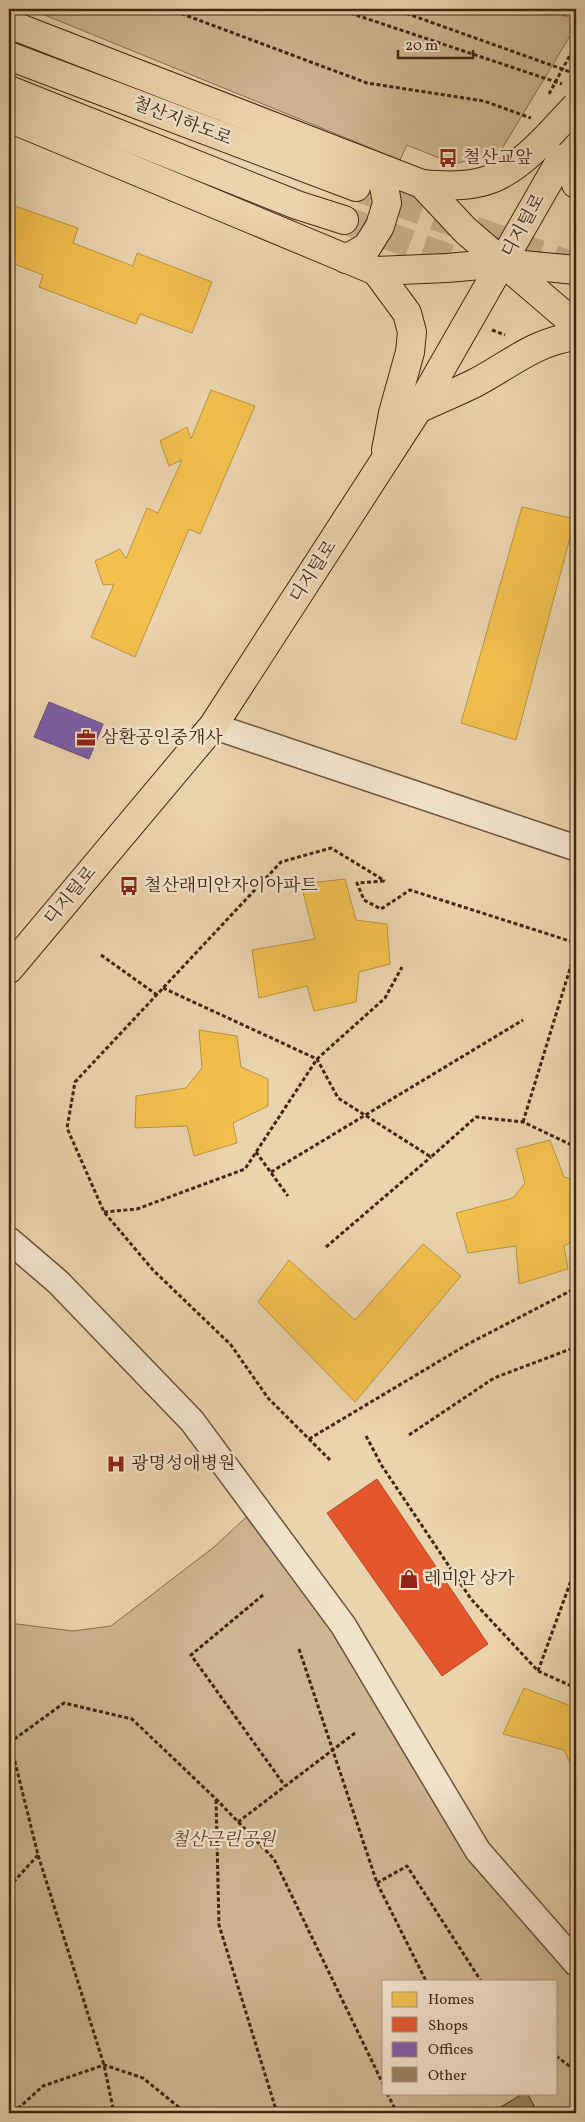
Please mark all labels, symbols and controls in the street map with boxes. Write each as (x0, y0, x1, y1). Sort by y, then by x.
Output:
scale bar (398, 28, 472, 60)
text: 20 m (405, 36, 438, 57)
street label: 철산지하도로 (129, 92, 235, 152)
place label: 철산교앞 (463, 146, 533, 171)
bus stop icon: 철산교앞 (437, 147, 459, 169)
street label: 디지털로 (496, 190, 552, 262)
street label: 디지털로 (285, 536, 343, 608)
place label: 삼환공인중개사 (101, 726, 223, 751)
office icon: 삼환공인중개사 (75, 727, 97, 749)
street label: 디지털로 (39, 861, 103, 931)
place label: 철산래미안자이아파트 (144, 874, 318, 899)
bus stop icon: 철산래미안자이아파트 (118, 875, 140, 897)
place label: 광명성애병원 (131, 1452, 235, 1477)
hospital icon: 광명성애병원 (105, 1453, 127, 1475)
place label: 레미안 상가 (424, 1567, 515, 1592)
shop icon: 레미안 상가 (398, 1568, 420, 1590)
park label: 철산근린공원 (171, 1828, 277, 1853)
legend (382, 1980, 558, 2094)
text: Homes (428, 1990, 474, 2011)
text: Shops (428, 2016, 468, 2037)
text: Offices (428, 2040, 473, 2061)
text: Other (428, 2066, 467, 2087)

